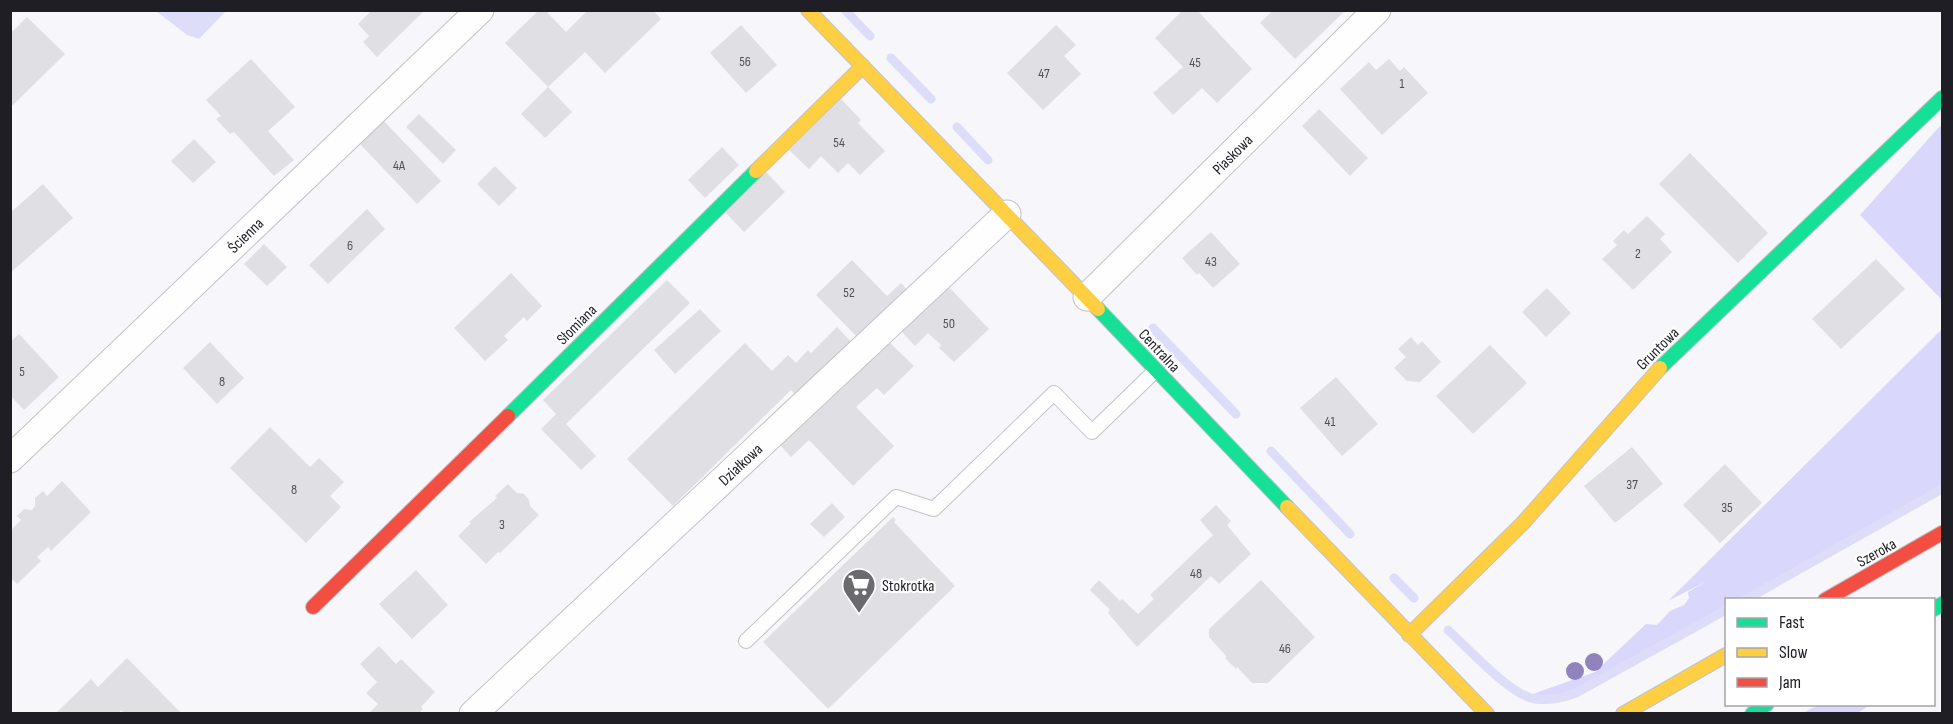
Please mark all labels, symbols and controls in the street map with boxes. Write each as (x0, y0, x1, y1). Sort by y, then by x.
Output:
house number: 56 (739, 53, 751, 70)
house number: 45 (1189, 54, 1201, 71)
house number: 47 (1038, 65, 1050, 82)
house number: 1 (1400, 75, 1405, 92)
street label: Piaskowa (1209, 131, 1257, 179)
house number: 54 (833, 134, 845, 151)
house number: 4A (393, 157, 406, 174)
street label: Ścienna (224, 214, 268, 258)
house number: 6 (347, 237, 353, 254)
house number: 2 (1635, 245, 1641, 262)
house number: 43 (1205, 253, 1217, 270)
house number: 52 (843, 284, 855, 301)
street label: Słomiana (553, 301, 601, 349)
house number: 50 (943, 315, 955, 332)
street label: Gruntowa (1633, 324, 1683, 374)
street label: Centralna (1134, 325, 1184, 377)
house number: 5 (19, 363, 25, 380)
house number: 8 (219, 373, 225, 390)
house number: 41 (1325, 413, 1335, 430)
street label: Działkowa (715, 440, 767, 490)
house number: 37 (1626, 476, 1638, 493)
house number: 8 (291, 481, 297, 498)
house number: 35 (1721, 499, 1733, 516)
house number: 3 (499, 516, 505, 533)
street label: Szeroka (1854, 535, 1900, 572)
house number: 48 (1190, 565, 1202, 582)
supermarket icon: Stokrotka (841, 567, 877, 614)
place label: Stokrotka (882, 577, 934, 596)
legend (1725, 598, 1935, 706)
text: Fast (1779, 612, 1805, 633)
house number: 46 (1279, 640, 1291, 657)
text: Slow (1779, 642, 1808, 663)
text: Jam (1778, 672, 1801, 693)

